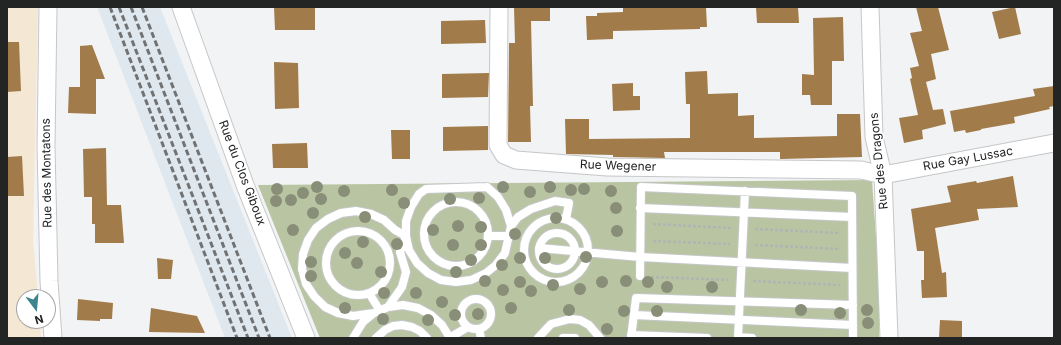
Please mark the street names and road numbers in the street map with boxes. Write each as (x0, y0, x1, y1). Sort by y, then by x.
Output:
street label: Rue des Dragons (867, 112, 891, 210)
street label: Rue des Montatons (39, 118, 55, 228)
street label: Rue du Clos Giboux (215, 118, 269, 228)
street label: Rue Gay Lussac (922, 144, 1014, 174)
street label: Rue Wegener (580, 157, 656, 175)

